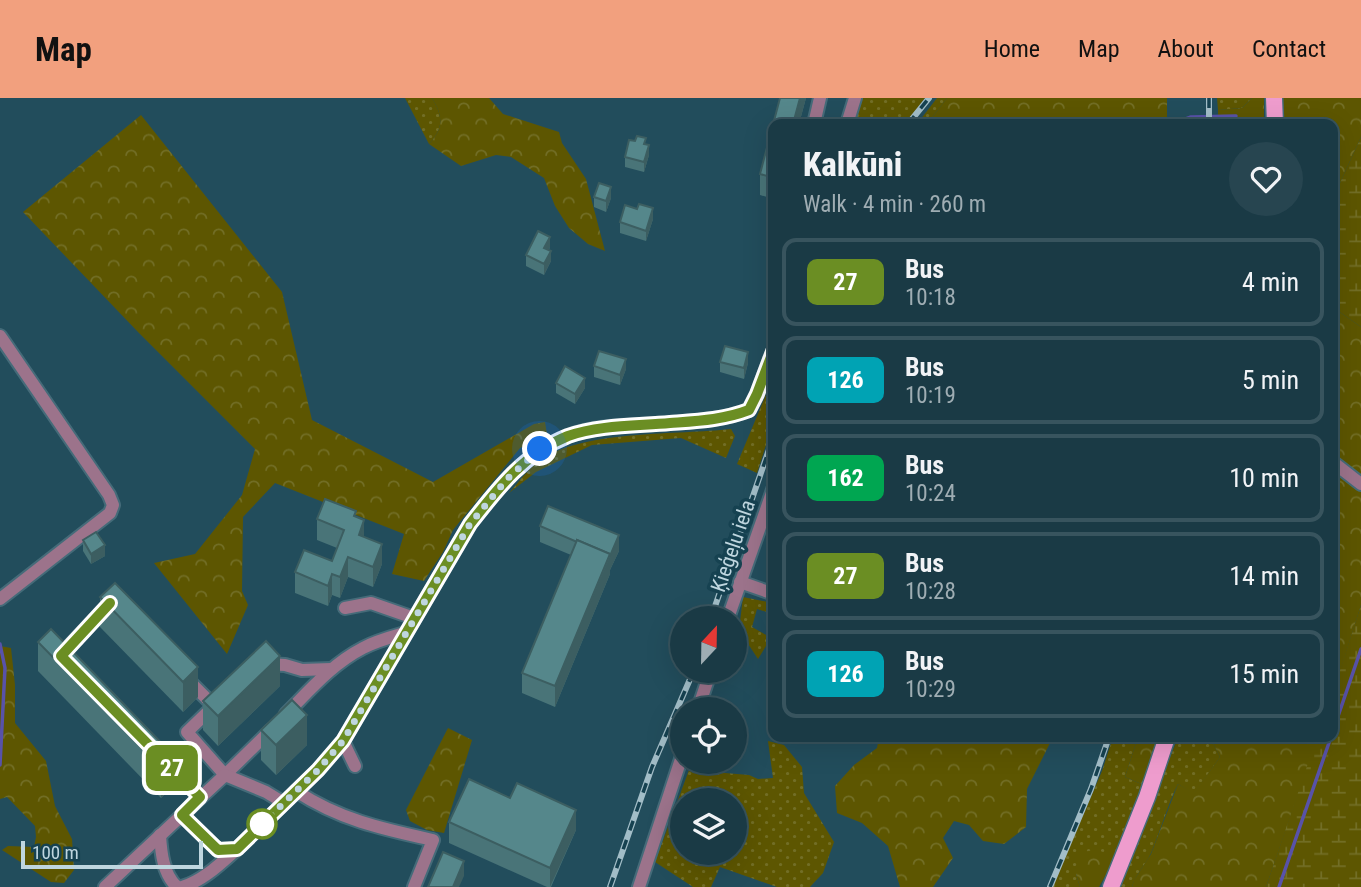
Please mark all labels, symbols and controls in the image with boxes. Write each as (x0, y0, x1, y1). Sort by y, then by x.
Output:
text: Map (35, 30, 92, 69)
text: Home (984, 35, 1040, 63)
text: Map (1078, 35, 1120, 63)
text: About (1158, 35, 1214, 63)
text: Contact (1252, 35, 1326, 63)
button: heart (1229, 142, 1303, 216)
text: Kalkūni (803, 145, 902, 184)
text: Walk · 4 min · 260 m (803, 191, 986, 218)
text: Bus (905, 254, 944, 284)
text: 4 min (1242, 267, 1299, 297)
text: 27 (833, 268, 858, 296)
text: 10:18 (905, 284, 956, 311)
text: Bus (905, 352, 944, 382)
text: 5 min (1242, 365, 1299, 395)
text: 126 (827, 366, 864, 394)
text: 10:19 (905, 382, 956, 409)
your location (522, 431, 557, 466)
text: Bus (905, 450, 944, 480)
text: 10 min (1229, 463, 1299, 493)
text: 162 (827, 464, 864, 492)
text: 10:24 (905, 480, 956, 507)
street label: Ķieģeļu iela (706, 497, 760, 595)
text: Bus (905, 548, 944, 578)
text: 14 min (1229, 561, 1299, 591)
text: 27 (833, 562, 858, 590)
text: 10:28 (905, 578, 956, 605)
north arrow (670, 606, 747, 682)
map controls (670, 606, 747, 865)
text: Bus (905, 646, 944, 676)
text: 15 min (1229, 659, 1299, 689)
text: 126 (827, 660, 864, 688)
text: 10:29 (905, 676, 956, 703)
button: locate (670, 697, 747, 774)
line badge: 27 (140, 745, 204, 791)
text: 27 (160, 754, 184, 782)
button: layers (670, 788, 747, 865)
unlabelled marker (247, 809, 277, 839)
scale bar (21, 838, 203, 870)
text: 100 m (32, 841, 79, 864)

